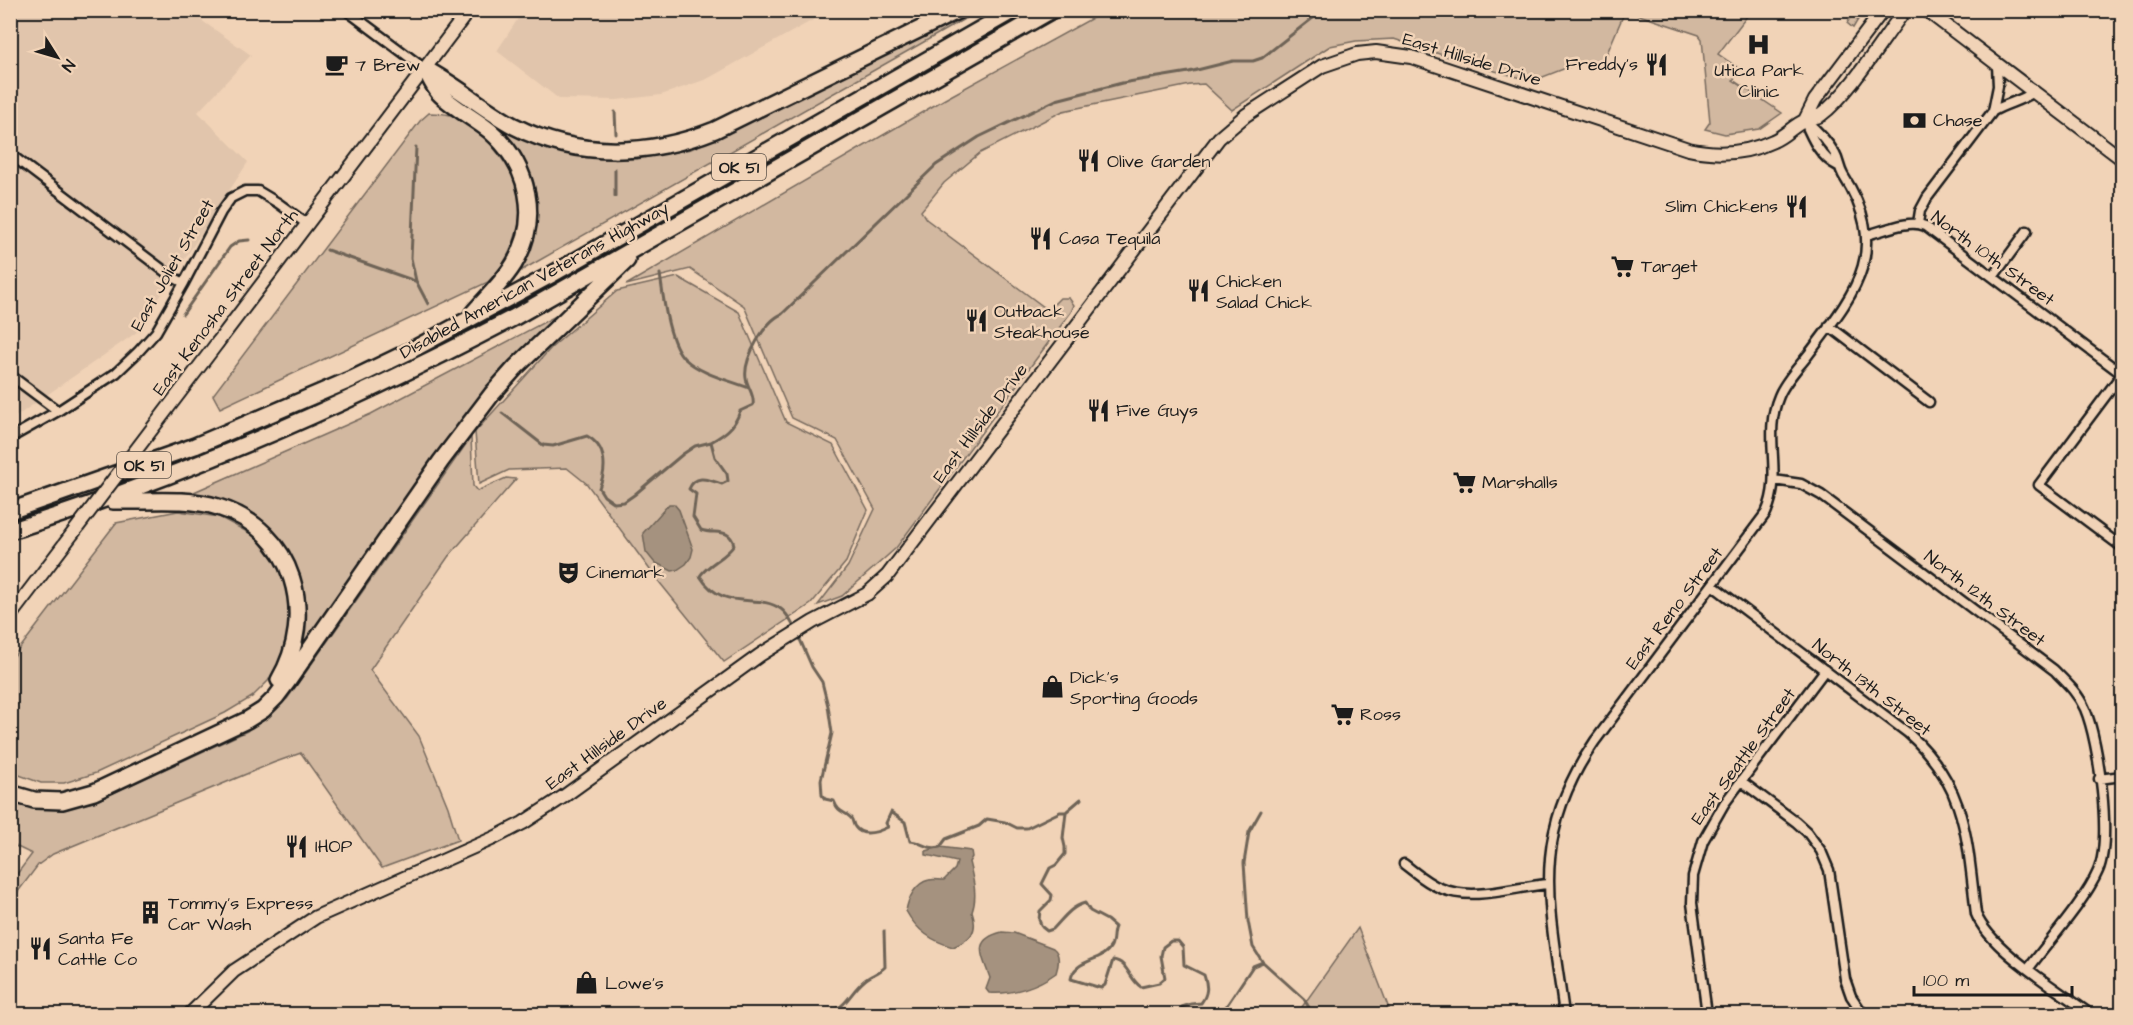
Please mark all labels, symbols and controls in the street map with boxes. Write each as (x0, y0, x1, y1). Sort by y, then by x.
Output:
street label: East Hillside Drive (1399, 26, 1545, 93)
north arrow (27, 27, 87, 87)
hospital icon: Utica Park Clinic (1746, 31, 1772, 57)
restaurant icon: Freddy's (1643, 51, 1669, 77)
cafe icon: 7 Brew (324, 52, 350, 78)
place label: Freddy's (1566, 52, 1638, 78)
place label: 7 Brew (355, 53, 420, 78)
text: N (56, 55, 80, 76)
place label: Utica Park Clinic (1714, 58, 1804, 104)
bank icon: Chase (1902, 107, 1928, 133)
place label: Chase (1933, 108, 1983, 133)
restaurant icon: Olive Garden (1076, 148, 1102, 174)
place label: Olive Garden (1107, 149, 1210, 174)
road number: OK 51 (712, 154, 766, 180)
restaurant icon: Slim Chickens (1783, 193, 1809, 219)
street label: East Joliet Street (125, 194, 221, 336)
place label: Slim Chickens (1665, 194, 1778, 219)
street label: Disabled American Veterans Highway (395, 196, 674, 366)
street label: East Kenosha Street North (147, 204, 304, 401)
street label: North 10th Street (1926, 205, 2060, 312)
restaurant icon: Casa Tequila (1028, 225, 1054, 251)
place label: Casa Tequila (1059, 226, 1160, 251)
supermarket icon: Target (1610, 253, 1636, 279)
place label: Target (1641, 254, 1698, 280)
place label: Chicken Salad Chick (1216, 269, 1312, 315)
restaurant icon: Chicken Salad Chick (1185, 278, 1211, 304)
place label: Outback Steakhouse (994, 299, 1090, 345)
restaurant icon: Outback Steakhouse (963, 308, 989, 334)
street label: East Hillside Drive (927, 358, 1034, 488)
restaurant icon: Five Guys (1085, 397, 1111, 423)
place label: Five Guys (1116, 398, 1198, 424)
road number: OK 51 (117, 452, 171, 478)
supermarket icon: Marshalls (1451, 469, 1477, 495)
place label: Marshalls (1482, 470, 1558, 495)
street label: East Reno Street (1620, 541, 1729, 675)
street label: North 12th Street (1919, 544, 2051, 653)
theatre icon: Cinemark (555, 559, 581, 585)
place label: Cinemark (586, 560, 664, 585)
street label: North 13th Street (1807, 633, 1937, 742)
place label: Dick's Sporting Goods (1070, 665, 1198, 712)
shop icon: Dick's Sporting Goods (1039, 674, 1065, 700)
street label: East Seattle Street (1685, 682, 1802, 830)
street label: East Hillside Drive (541, 691, 672, 796)
supermarket icon: Ross (1329, 701, 1355, 727)
place label: Ross (1360, 702, 1401, 727)
restaurant icon: IHOP (284, 833, 310, 859)
place label: IHOP (315, 834, 353, 859)
place label: Tommy's Express Car Wash (168, 891, 313, 937)
building icon: Tommy's Express Car Wash (137, 900, 163, 926)
place label: Santa Fe Cattle Co (58, 926, 137, 972)
restaurant icon: Santa Fe Cattle Co (27, 935, 53, 961)
scale bar (1914, 959, 2072, 997)
text: 100 m (1923, 968, 1969, 993)
shop icon: Lowe's (574, 970, 600, 996)
place label: Lowe's (605, 971, 664, 996)

